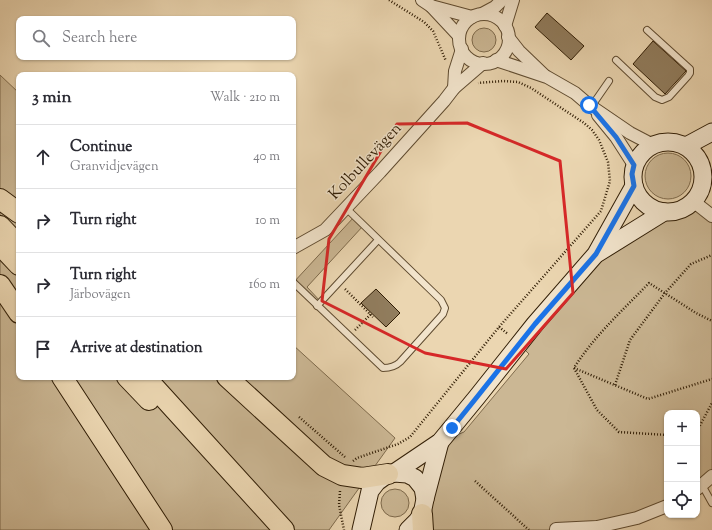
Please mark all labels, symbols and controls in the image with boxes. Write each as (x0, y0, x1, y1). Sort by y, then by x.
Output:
search box (16, 16, 296, 60)
icon: search (30, 27, 52, 49)
text: Search here (62, 28, 137, 49)
text: 3 min (32, 86, 71, 110)
text: Walk · 210 m (210, 89, 280, 107)
route start (580, 96, 598, 114)
street label: Kolbullevägen (324, 118, 408, 206)
text: Continue (70, 137, 132, 158)
icon: ahead (32, 146, 54, 168)
text: 40 m (253, 148, 280, 166)
text: Granvidjevägen (70, 158, 159, 176)
icon: right (32, 210, 54, 232)
text: Turn right (70, 210, 136, 231)
text: 10 m (255, 212, 280, 230)
text: Turn right (70, 265, 136, 286)
icon: right (32, 274, 54, 296)
text: 160 m (249, 276, 280, 294)
text: Järbovägen (70, 286, 131, 304)
icon: arrive (32, 338, 54, 360)
text: Arrive at destination (70, 338, 203, 359)
map controls (664, 410, 700, 518)
button: + (664, 410, 700, 446)
route end (443, 419, 461, 437)
button: − (664, 446, 700, 482)
button: locate (664, 482, 700, 518)

